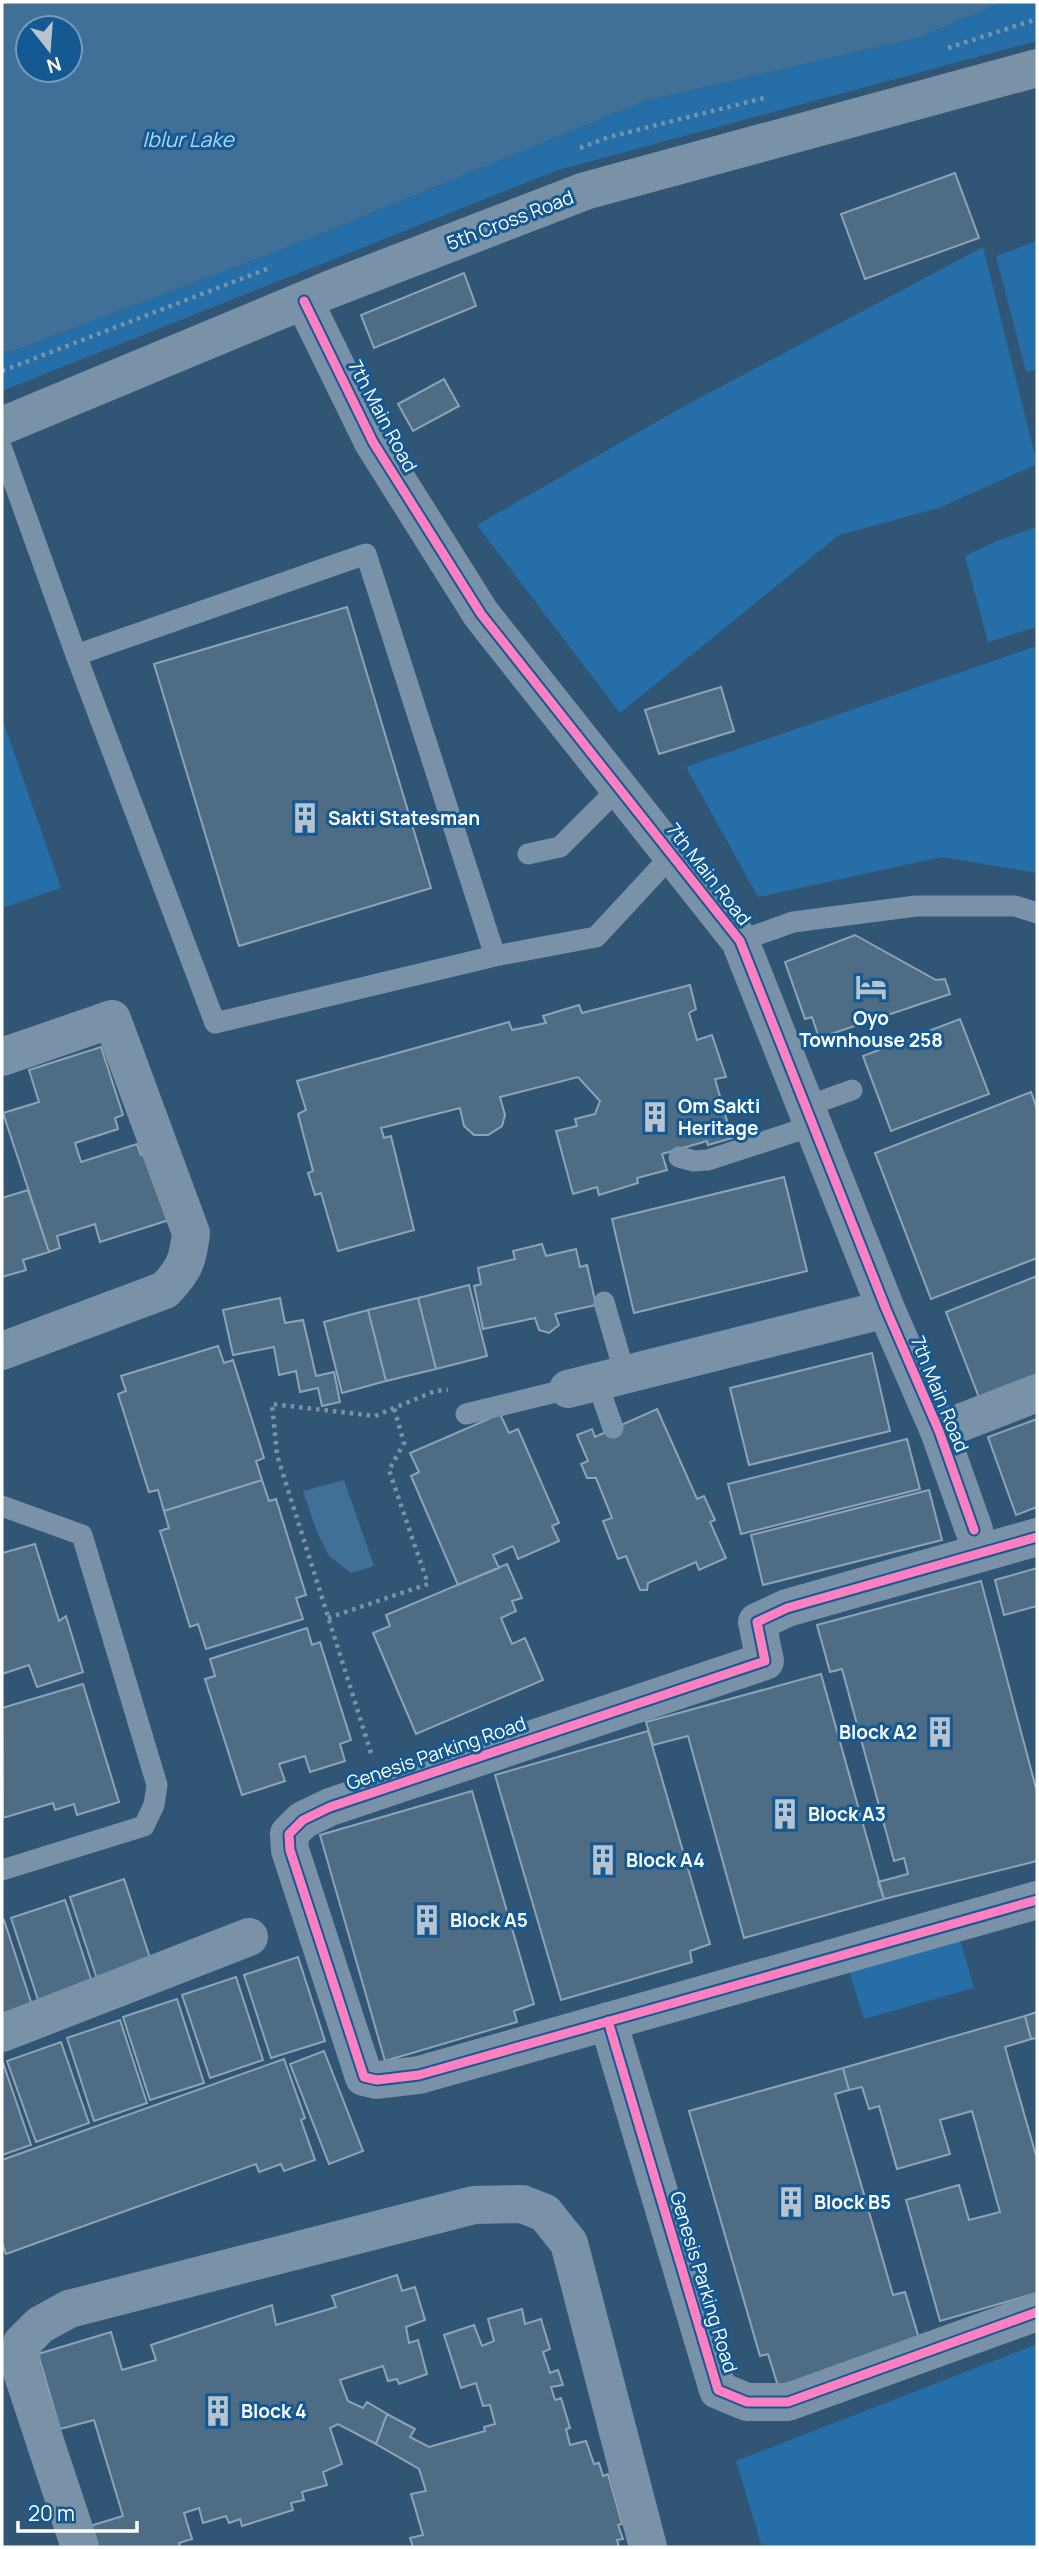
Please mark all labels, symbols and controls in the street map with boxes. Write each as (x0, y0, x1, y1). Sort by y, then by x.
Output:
north arrow (14, 14, 84, 84)
text: N (44, 51, 64, 80)
water label: Iblur Lake (142, 125, 235, 153)
street label: 5th Cross Road (443, 184, 577, 256)
street label: 7th Main Road (343, 355, 423, 477)
building icon: Sakti Statesman (288, 801, 322, 835)
place label: Sakti Statesman (328, 805, 480, 831)
street label: 7th Main Road (661, 817, 757, 931)
hotel icon: Oyo Townhouse 258 (854, 970, 888, 1004)
place label: Oyo Townhouse 258 (799, 1005, 943, 1053)
place label: Om Sakti Heritage (678, 1093, 760, 1141)
building icon: Om Sakti Heritage (638, 1100, 672, 1134)
street label: 7th Main Road (905, 1332, 975, 1456)
street label: Genesis Parking Road (343, 1710, 529, 1796)
building icon: Block A2 (923, 1715, 957, 1749)
place label: Block A2 (839, 1719, 917, 1745)
building icon: Block A3 (768, 1797, 802, 1831)
place label: Block A3 (808, 1801, 886, 1827)
building icon: Block A4 (586, 1843, 620, 1877)
place label: Block A4 (626, 1847, 705, 1873)
building icon: Block A5 (410, 1903, 444, 1937)
place label: Block A5 (450, 1907, 528, 1933)
building icon: Block B5 (774, 2185, 808, 2219)
street label: Genesis Parking Road (664, 2188, 744, 2376)
place label: Block B5 (814, 2189, 891, 2215)
building icon: Block 4 (201, 2394, 235, 2428)
place label: Block 4 (241, 2398, 307, 2424)
scale bar (18, 2490, 136, 2534)
text: 20 m (28, 2499, 75, 2527)

